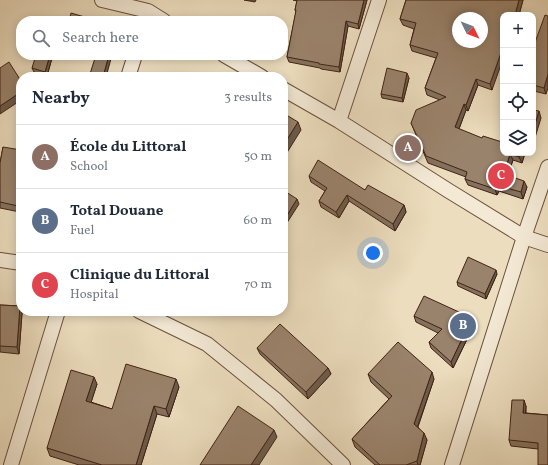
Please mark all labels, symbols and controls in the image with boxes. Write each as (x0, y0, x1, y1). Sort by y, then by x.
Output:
north arrow (452, 12, 488, 48)
map controls (500, 12, 536, 156)
button: + (500, 12, 536, 48)
search box (16, 16, 288, 60)
icon: search (30, 27, 52, 49)
text: Search here (62, 28, 139, 49)
button: − (500, 48, 536, 84)
button: locate (500, 84, 536, 120)
text: Nearby (32, 87, 90, 110)
text: 3 results (224, 89, 272, 107)
button: layers (500, 120, 536, 156)
pin: A (395, 133, 421, 163)
text: École du Littoral (70, 137, 186, 158)
text: A (40, 148, 50, 166)
text: 50 m (244, 148, 272, 166)
text: School (70, 158, 108, 176)
pin: C (488, 161, 514, 191)
text: Total Douane (70, 201, 163, 222)
text: B (41, 212, 49, 230)
text: 60 m (244, 212, 272, 230)
text: Fuel (70, 222, 94, 240)
your location (363, 243, 383, 263)
text: Clinique du Littoral (70, 265, 209, 286)
text: C (41, 276, 49, 294)
text: 70 m (244, 276, 272, 294)
text: Hospital (70, 286, 119, 304)
pin: B (450, 311, 476, 341)

